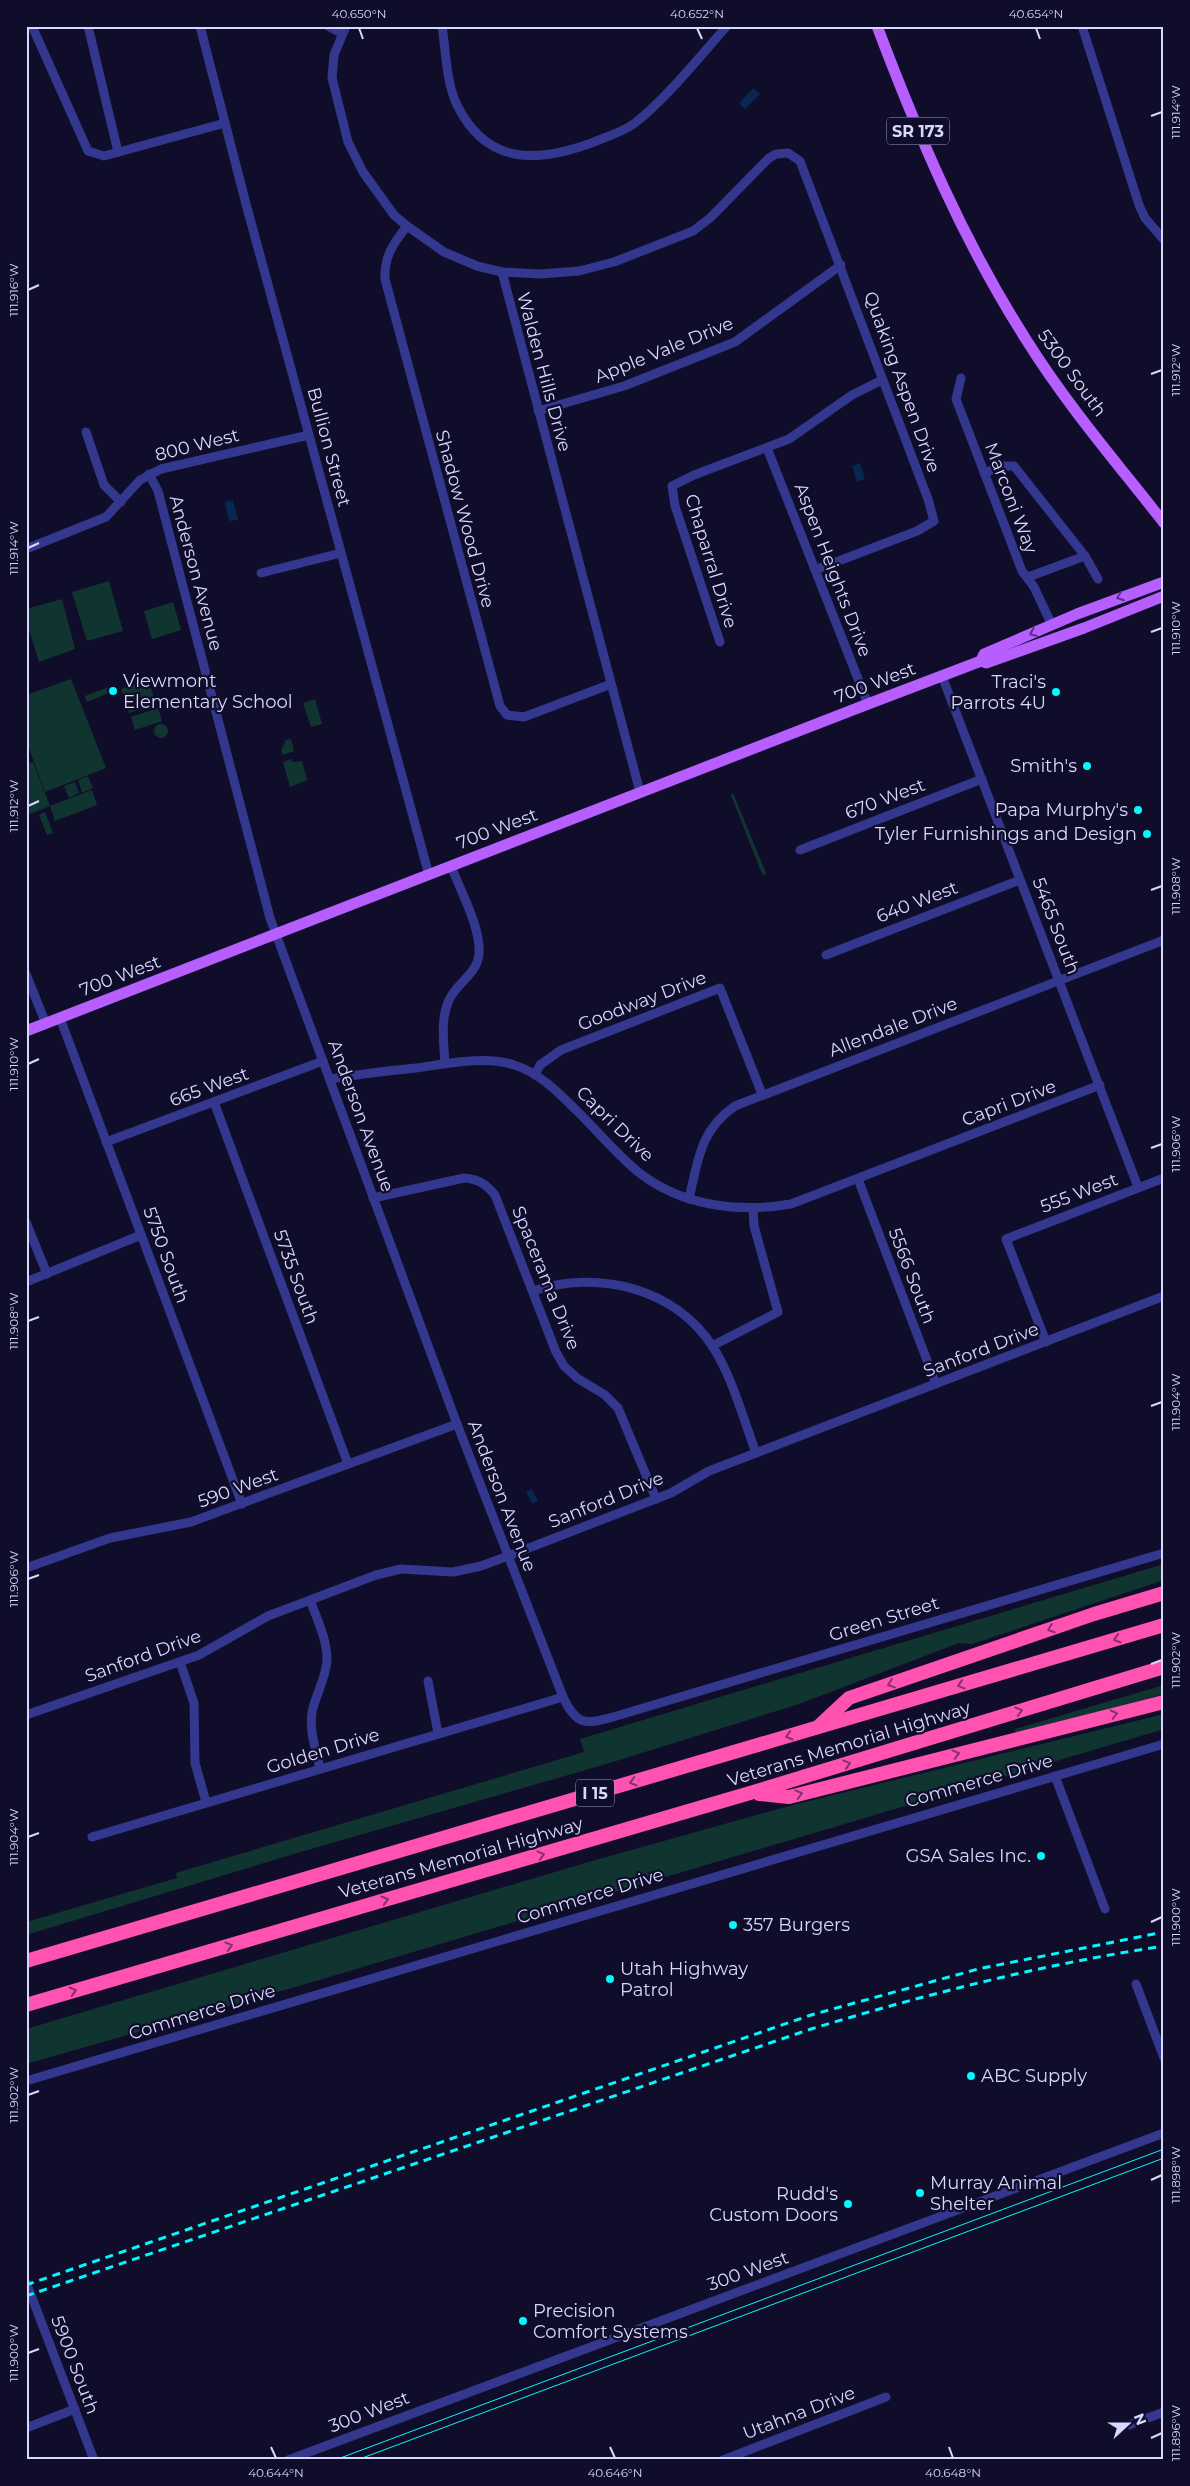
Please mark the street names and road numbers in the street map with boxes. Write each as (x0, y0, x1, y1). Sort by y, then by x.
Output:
road number: SR 173 (887, 118, 949, 144)
street label: Quaking Aspen Drive (859, 288, 945, 476)
street label: Walden Hills Drive (512, 290, 576, 454)
street label: Apple Vale Drive (591, 312, 737, 388)
street label: 5300 South (1033, 325, 1111, 421)
street label: Bullion Street (302, 385, 356, 509)
street label: 800 West (153, 424, 241, 466)
street label: Shadow Wood Drive (431, 428, 499, 610)
street label: Marconi Way (980, 440, 1042, 557)
street label: Aspen Heights Drive (790, 480, 876, 660)
street label: Chaparral Drive (680, 491, 742, 631)
street label: Anderson Avenue (165, 493, 227, 653)
street label: 700 West (831, 658, 919, 708)
street label: 670 West (842, 774, 928, 824)
street label: 700 West (453, 804, 541, 854)
street label: 5465 South (1027, 874, 1085, 978)
street label: 640 West (873, 876, 961, 928)
street label: 700 West (76, 951, 164, 1001)
street label: Goodway Drive (575, 966, 710, 1036)
street label: Allendale Drive (826, 992, 961, 1062)
street label: Anderson Avenue (323, 1037, 399, 1195)
street label: 665 West (166, 1063, 252, 1111)
street label: Capri Drive (959, 1075, 1059, 1131)
street label: Capri Drive (572, 1082, 658, 1166)
street label: 555 West (1037, 1168, 1121, 1218)
street label: Spacerama Drive (507, 1203, 585, 1353)
street label: 5750 South (138, 1204, 194, 1306)
street label: 5566 South (884, 1225, 940, 1327)
street label: 5735 South (269, 1227, 323, 1327)
street label: Sanford Drive (920, 1318, 1042, 1382)
street label: Anderson Avenue (463, 1417, 541, 1575)
street label: 590 West (195, 1463, 281, 1513)
street label: Sanford Drive (545, 1467, 667, 1533)
street label: Green Street (826, 1592, 942, 1646)
street label: Sanford Drive (82, 1625, 204, 1687)
street label: Veterans Memorial Highway (725, 1696, 973, 1791)
street label: Golden Drive (264, 1723, 382, 1779)
street label: Commerce Drive (903, 1749, 1055, 1813)
road number: I 15 (576, 1780, 614, 1806)
street label: Veterans Memorial Highway (336, 1813, 586, 1903)
street label: Commerce Drive (514, 1863, 666, 1929)
street label: Commerce Drive (126, 1979, 278, 2045)
street label: 300 West (704, 2246, 792, 2296)
street label: 5900 South (46, 2313, 104, 2417)
street label: Utahna Drive (740, 2381, 858, 2445)
street label: 300 West (326, 2387, 412, 2437)

